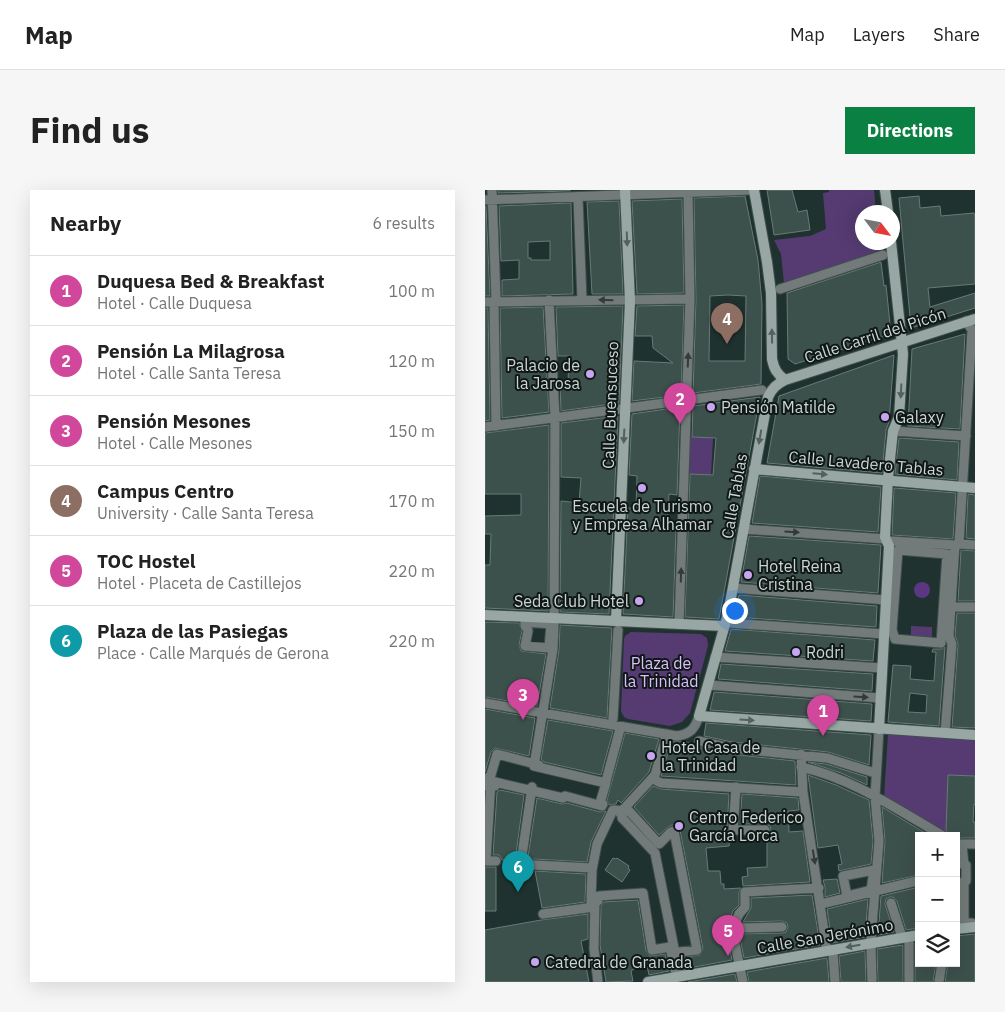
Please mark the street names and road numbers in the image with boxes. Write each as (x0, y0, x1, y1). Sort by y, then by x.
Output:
street label: Calle Carril del Picón (802, 303, 948, 367)
street label: Calle Buensuceso (598, 341, 622, 469)
street label: Calle Lavadero Tablas (788, 446, 944, 480)
street label: Calle Tablas (717, 452, 751, 540)
street label: Calle San Jerónimo (755, 914, 895, 958)

